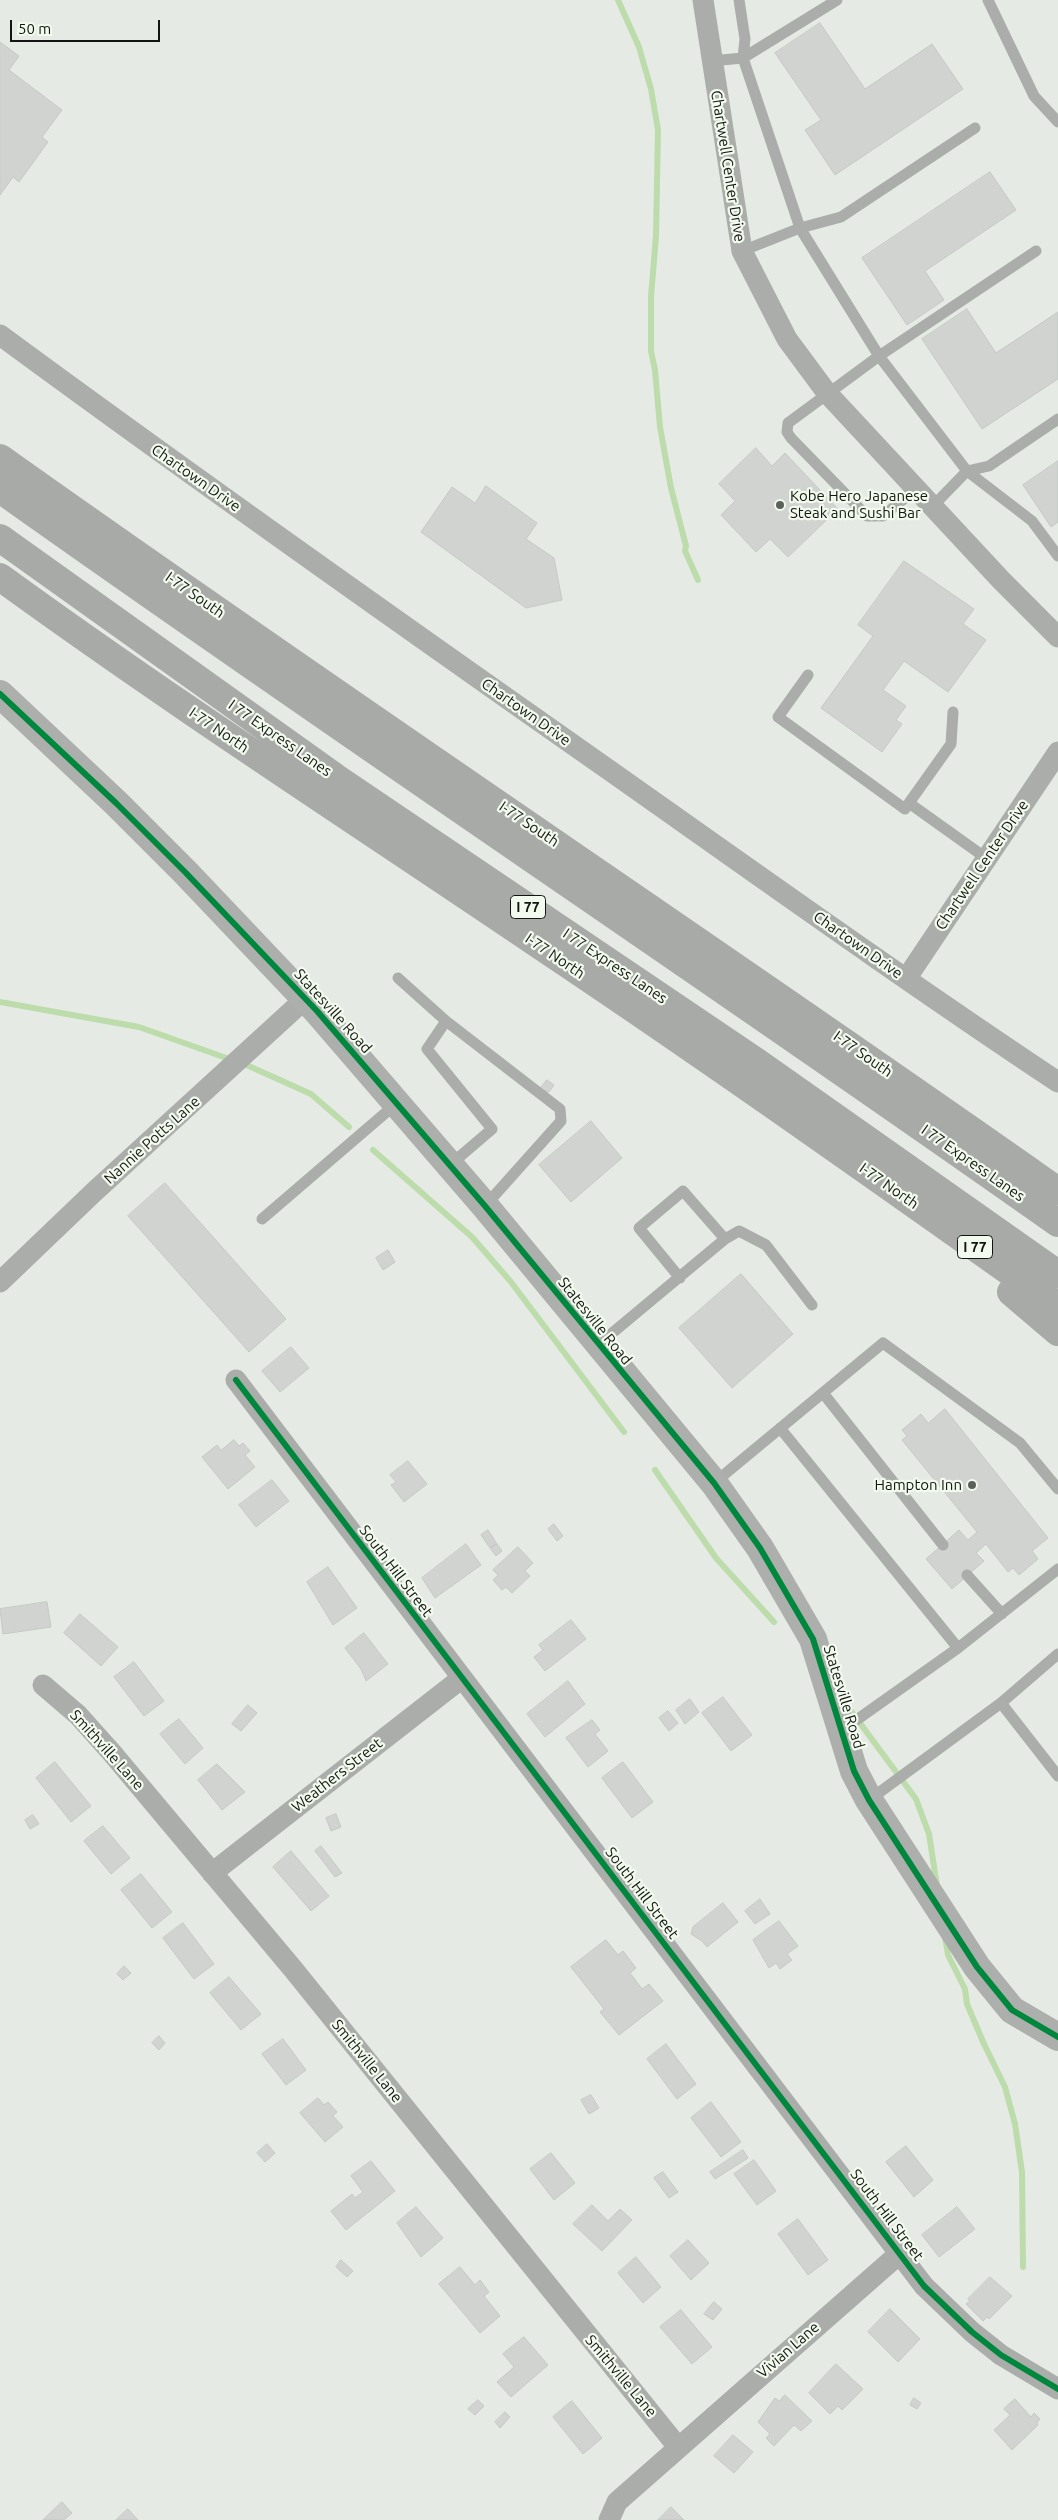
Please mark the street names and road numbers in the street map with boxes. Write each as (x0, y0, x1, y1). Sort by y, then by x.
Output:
street label: Chartwell Center Drive (707, 89, 749, 243)
street label: Chartown Drive (148, 441, 244, 515)
street label: I-77 South (162, 568, 228, 622)
street label: Chartown Drive (478, 675, 574, 749)
street label: I 77 Express Lanes (225, 696, 335, 780)
street label: I-77 North (186, 703, 252, 757)
street label: I-77 South (496, 797, 562, 851)
street label: Chartwell Center Drive (932, 797, 1032, 933)
road number: I 77 (510, 896, 546, 919)
street label: Chartown Drive (810, 908, 906, 982)
street label: I 77 Express Lanes (560, 925, 670, 1007)
street label: I-77 North (522, 929, 588, 983)
street label: Statesville Road (290, 965, 376, 1057)
street label: I-77 South (830, 1027, 896, 1081)
street label: Nannie Potts Lane (100, 1092, 204, 1188)
street label: I 77 Express Lanes (918, 1121, 1028, 1205)
street label: I-77 North (856, 1159, 922, 1213)
road number: I 77 (958, 1236, 992, 1258)
street label: Statesville Road (554, 1274, 636, 1368)
street label: South Hill Street (356, 1522, 436, 1620)
street label: Statesville Road (820, 1643, 868, 1751)
street label: Smithville Lane (66, 1706, 148, 1794)
street label: Weathers Street (288, 1734, 386, 1816)
street label: South Hill Street (602, 1844, 682, 1942)
street label: Smithville Lane (328, 2016, 406, 2106)
street label: South Hill Street (847, 2166, 927, 2264)
street label: Vivian Lane (753, 2318, 823, 2382)
street label: Smithville Lane (581, 2331, 661, 2421)

